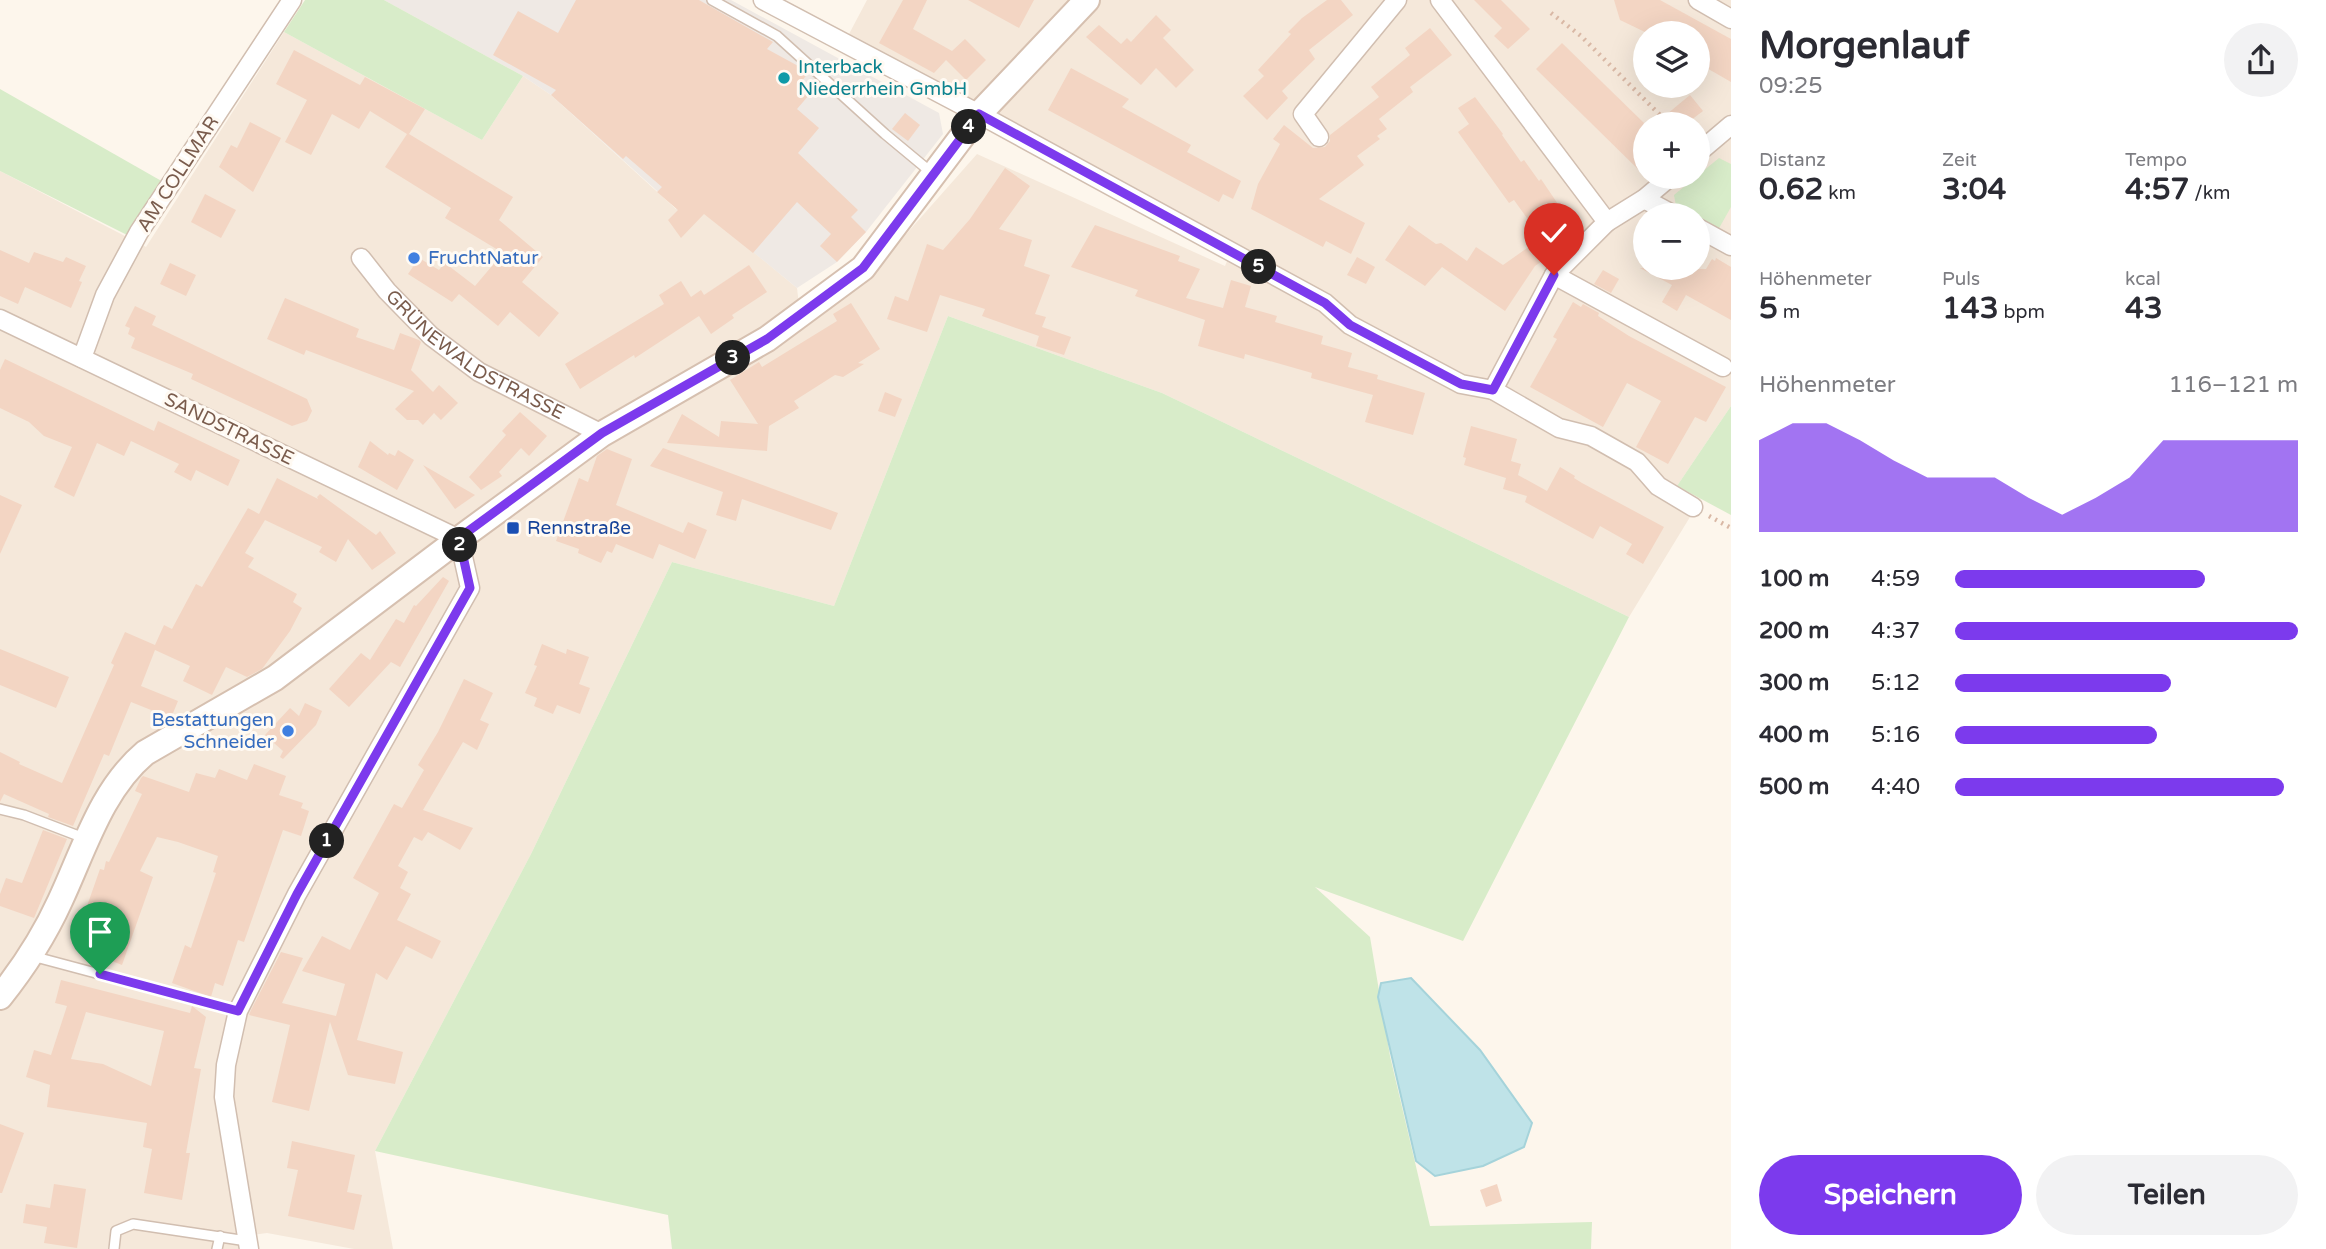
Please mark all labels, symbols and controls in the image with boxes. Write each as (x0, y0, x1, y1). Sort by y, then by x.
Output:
map controls (1633, 21, 1710, 280)
button: layers (1633, 21, 1710, 98)
text: Morgenlauf (1759, 23, 1969, 69)
button: share (2224, 23, 2298, 97)
place label: Interback Niederrhein GmbH (798, 56, 967, 100)
marker: Interback Niederrhein GmbH (776, 70, 792, 86)
text: 09:25 (1759, 72, 1823, 100)
pin: 4 (951, 110, 986, 144)
street label: AM COLLMAR (132, 112, 224, 236)
button: + (1633, 112, 1710, 189)
text: 4 (963, 115, 974, 137)
text: Distanz (1759, 149, 1826, 171)
text: Zeit (1942, 149, 1977, 171)
text: Tempo (2125, 149, 2187, 171)
text: 0.62 (1759, 171, 1823, 208)
text: 3:04 (1942, 171, 2006, 208)
text: 4:57 (2125, 171, 2189, 208)
text: km (1823, 182, 1856, 204)
text: /km (2189, 182, 2230, 204)
pin (1524, 203, 1584, 275)
button: − (1633, 203, 1710, 280)
icon: check (1535, 214, 1573, 252)
place label: FruchtNatur (428, 247, 539, 269)
marker: FruchtNatur (406, 250, 422, 266)
pin: 5 (1242, 250, 1276, 284)
text: 5 (1253, 255, 1264, 277)
text: Höhenmeter (1759, 268, 1872, 290)
text: Puls (1942, 268, 1980, 290)
text: kcal (2125, 268, 2161, 290)
street label: GRÜNEWALDSTRASSE (381, 285, 568, 424)
text: 5 (1759, 290, 1778, 327)
text: 143 (1942, 290, 1999, 327)
text: 43 (2125, 290, 2163, 327)
text: m (1778, 301, 1800, 323)
text: bpm (1999, 301, 2045, 323)
pin: 3 (716, 340, 750, 376)
text: 3 (727, 346, 738, 368)
text: Höhenmeter (1759, 371, 1896, 399)
text: 116–121 m (2169, 371, 2298, 399)
street label: SANDSTRASSE (161, 388, 297, 470)
place label: Rennstraße (527, 517, 631, 539)
marker: Rennstraße (505, 520, 521, 536)
pin: 2 (442, 528, 477, 562)
text: 2 (454, 533, 465, 555)
text: 100 m (1759, 565, 1829, 593)
text: 4:59 (1871, 565, 1920, 593)
text: 200 m (1759, 617, 1829, 645)
text: 4:37 (1871, 617, 1920, 645)
text: 300 m (1759, 669, 1829, 697)
text: 5:12 (1871, 669, 1920, 697)
place label: Bestattungen Schneider (151, 709, 275, 753)
text: 400 m (1759, 721, 1829, 749)
text: 5:16 (1871, 721, 1920, 749)
marker: Bestattungen Schneider (280, 723, 296, 739)
text: 500 m (1759, 773, 1829, 801)
text: 4:40 (1871, 773, 1920, 801)
pin: 1 (310, 824, 344, 858)
text: 1 (321, 829, 332, 851)
pin (70, 902, 130, 974)
icon: arrive (81, 913, 119, 951)
button: Speichern (1759, 1155, 2022, 1235)
button: Teilen (2036, 1155, 2298, 1235)

